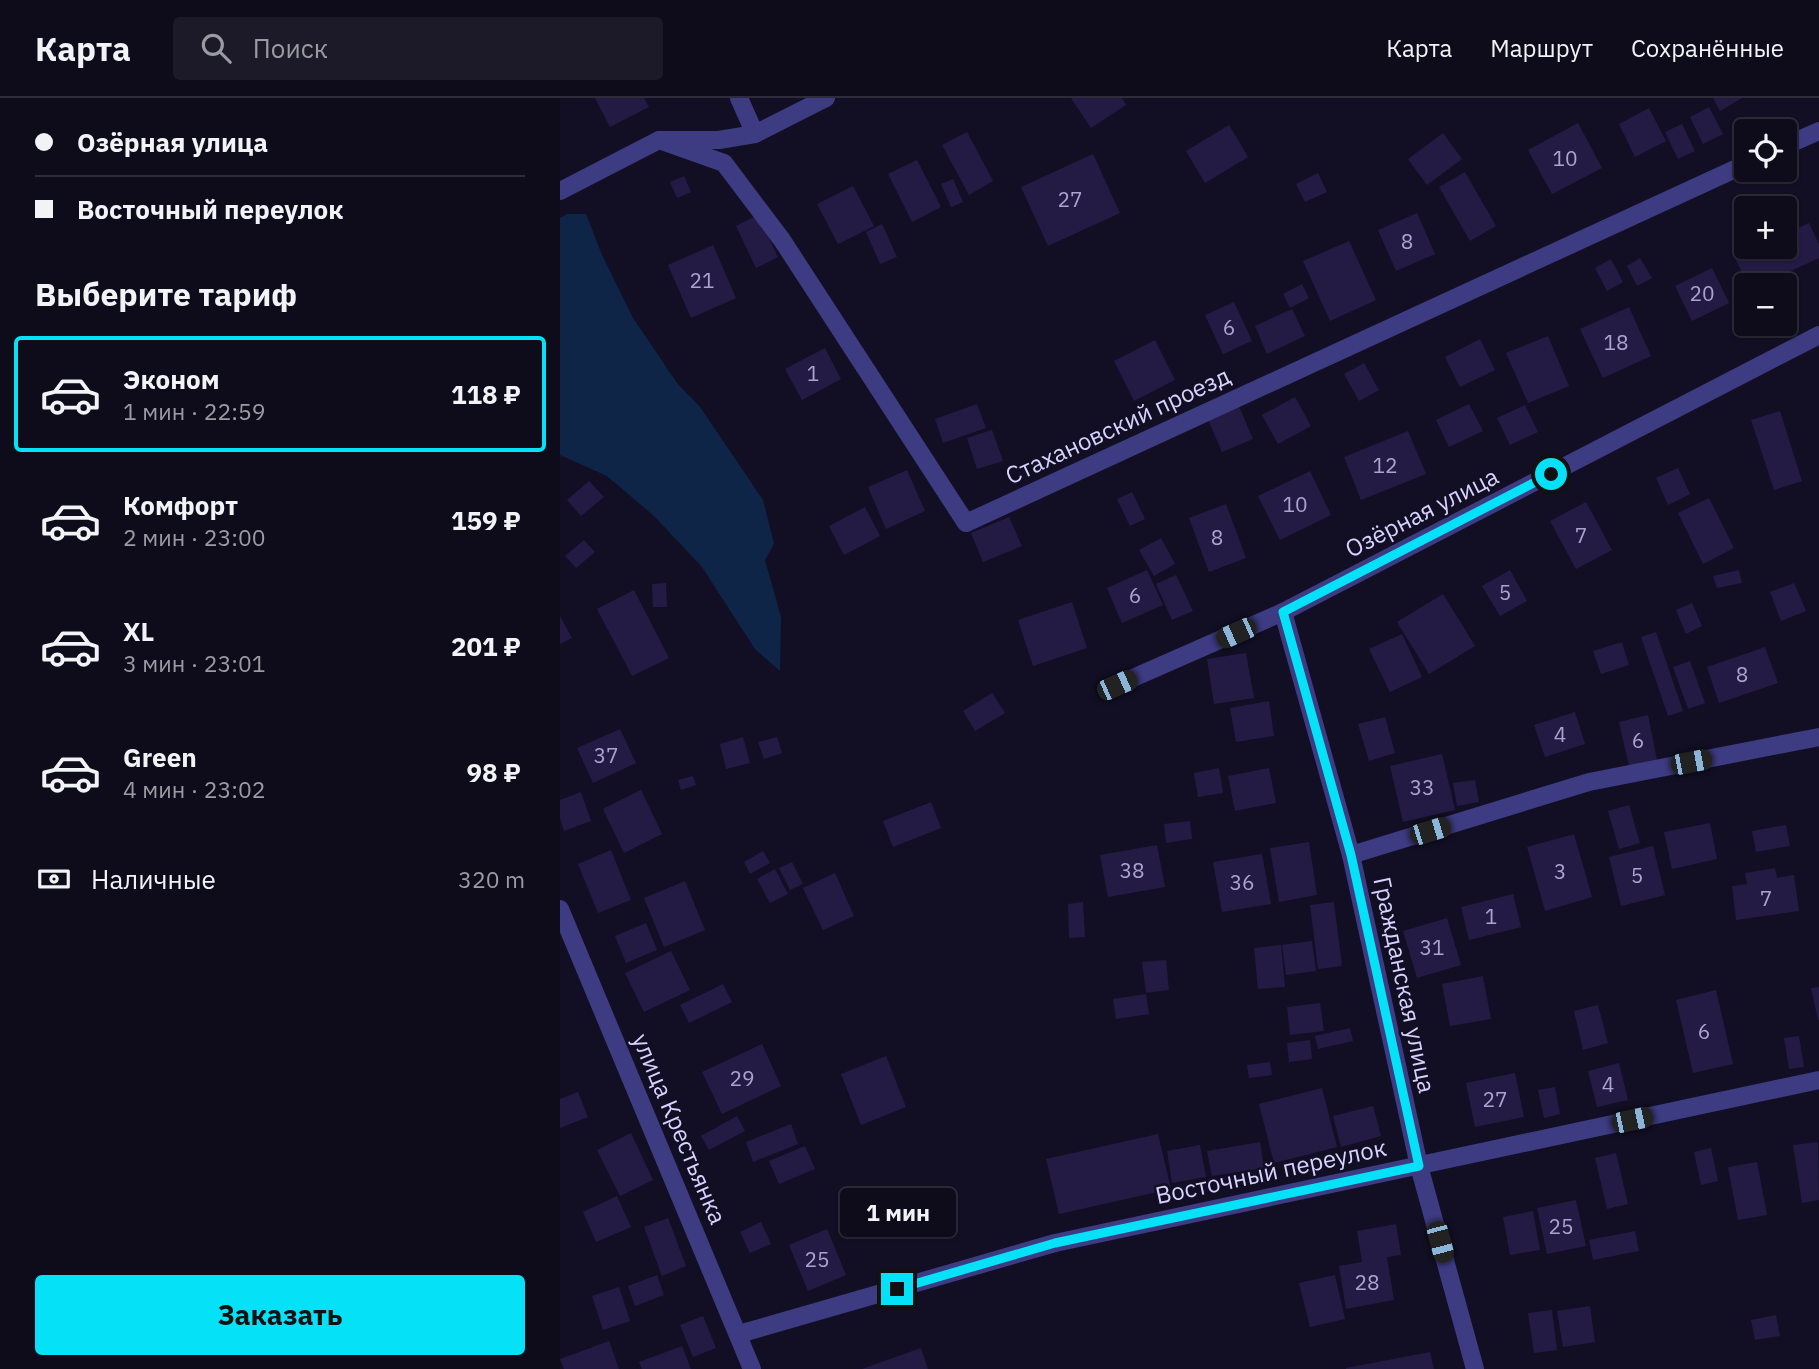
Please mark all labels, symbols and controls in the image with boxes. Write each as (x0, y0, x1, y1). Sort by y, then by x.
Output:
search box (173, 17, 663, 80)
text: Карта (35, 27, 131, 70)
icon: search (197, 29, 235, 67)
text: Поиск (253, 31, 328, 65)
text: Карта (1386, 32, 1452, 64)
text: Маршрут (1490, 32, 1593, 64)
text: Сохранённые (1631, 32, 1784, 64)
map controls (1734, 119, 1797, 336)
button: locate (1734, 119, 1797, 182)
text: Озёрная улица (77, 125, 268, 159)
house number: 10 (1552, 144, 1578, 172)
house number: 27 (1057, 185, 1083, 213)
text: Восточный переулок (77, 192, 344, 226)
button: + (1734, 196, 1797, 259)
house number: 8 (1401, 227, 1413, 255)
house number: 21 (689, 266, 715, 294)
text: Выберите тариф (35, 273, 297, 315)
button: − (1734, 273, 1797, 336)
house number: 20 (1689, 279, 1715, 307)
house number: 6 (1223, 313, 1235, 341)
house number: 18 (1603, 328, 1629, 356)
house number: 1 (807, 359, 819, 387)
street label: Стахановский проезд (1000, 359, 1235, 491)
text: Эконом (123, 362, 220, 396)
icon: car (39, 363, 102, 426)
text: 118 ₽ (451, 377, 521, 411)
text: 1 мин · 22:59 (123, 396, 266, 426)
house number: 12 (1372, 451, 1398, 479)
route start (1535, 458, 1567, 490)
street label: Озёрная улица (1339, 460, 1504, 564)
text: Комфорт (123, 488, 238, 522)
icon: car (39, 489, 102, 552)
house number: 10 (1282, 490, 1308, 518)
text: 159 ₽ (451, 503, 521, 537)
house number: 7 (1575, 521, 1587, 549)
text: 2 мин · 23:00 (123, 522, 266, 552)
house number: 8 (1211, 523, 1223, 551)
house number: 5 (1499, 578, 1511, 606)
house number: 6 (1129, 581, 1141, 609)
text: XL (123, 614, 154, 648)
icon: car (39, 615, 102, 678)
car (1213, 615, 1260, 651)
text: 201 ₽ (451, 629, 521, 663)
text: 3 мин · 23:01 (123, 648, 266, 678)
house number: 8 (1736, 660, 1748, 688)
car (1094, 667, 1141, 703)
house number: 4 (1554, 720, 1566, 748)
house number: 6 (1632, 726, 1644, 754)
text: Green (123, 740, 197, 774)
icon: car (39, 741, 102, 804)
house number: 37 (593, 741, 619, 769)
car (1669, 748, 1714, 776)
text: 98 ₽ (466, 755, 521, 789)
house number: 33 (1409, 773, 1435, 801)
text: 4 мин · 23:02 (123, 774, 266, 804)
car (1407, 815, 1454, 847)
house number: 38 (1119, 856, 1145, 884)
house number: 3 (1554, 857, 1566, 885)
icon: cash (35, 860, 73, 898)
house number: 5 (1631, 861, 1643, 889)
text: Наличные (91, 862, 216, 896)
text: 320 m (458, 864, 525, 894)
house number: 36 (1229, 868, 1255, 896)
street label: Гражданская улица (1366, 874, 1444, 1096)
house number: 7 (1760, 884, 1772, 912)
house number: 1 (1485, 902, 1497, 930)
house number: 31 (1419, 933, 1445, 961)
house number: 6 (1698, 1017, 1710, 1045)
street label: улица Крестьянка (625, 1029, 735, 1229)
house number: 29 (729, 1064, 755, 1092)
house number: 4 (1602, 1070, 1614, 1098)
house number: 27 (1482, 1085, 1508, 1113)
car (1610, 1105, 1655, 1135)
street label: Восточный переулок (1152, 1131, 1389, 1211)
callout: 1 мин (839, 1188, 955, 1236)
text: 1 мин (866, 1197, 930, 1227)
house number: 25 (1548, 1212, 1574, 1240)
car (1425, 1219, 1456, 1265)
house number: 25 (804, 1245, 830, 1273)
house number: 28 (1354, 1268, 1380, 1296)
route end (881, 1273, 913, 1305)
button: Заказать (35, 1275, 525, 1355)

